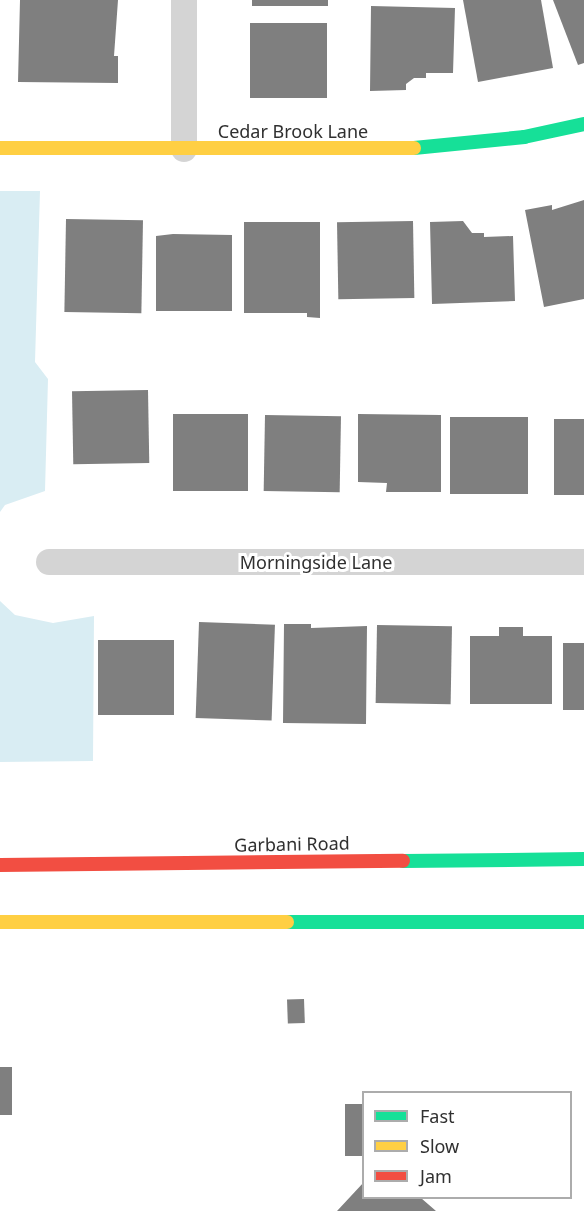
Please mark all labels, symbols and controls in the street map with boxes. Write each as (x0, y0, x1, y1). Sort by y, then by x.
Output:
street label: Cedar Brook Lane (218, 120, 368, 142)
street label: Morningside Lane (240, 551, 392, 573)
street label: Garbani Road (234, 832, 350, 856)
legend (362, 1091, 572, 1199)
text: Fast (420, 1104, 455, 1128)
text: Slow (420, 1134, 459, 1158)
text: Jam (420, 1164, 452, 1188)

